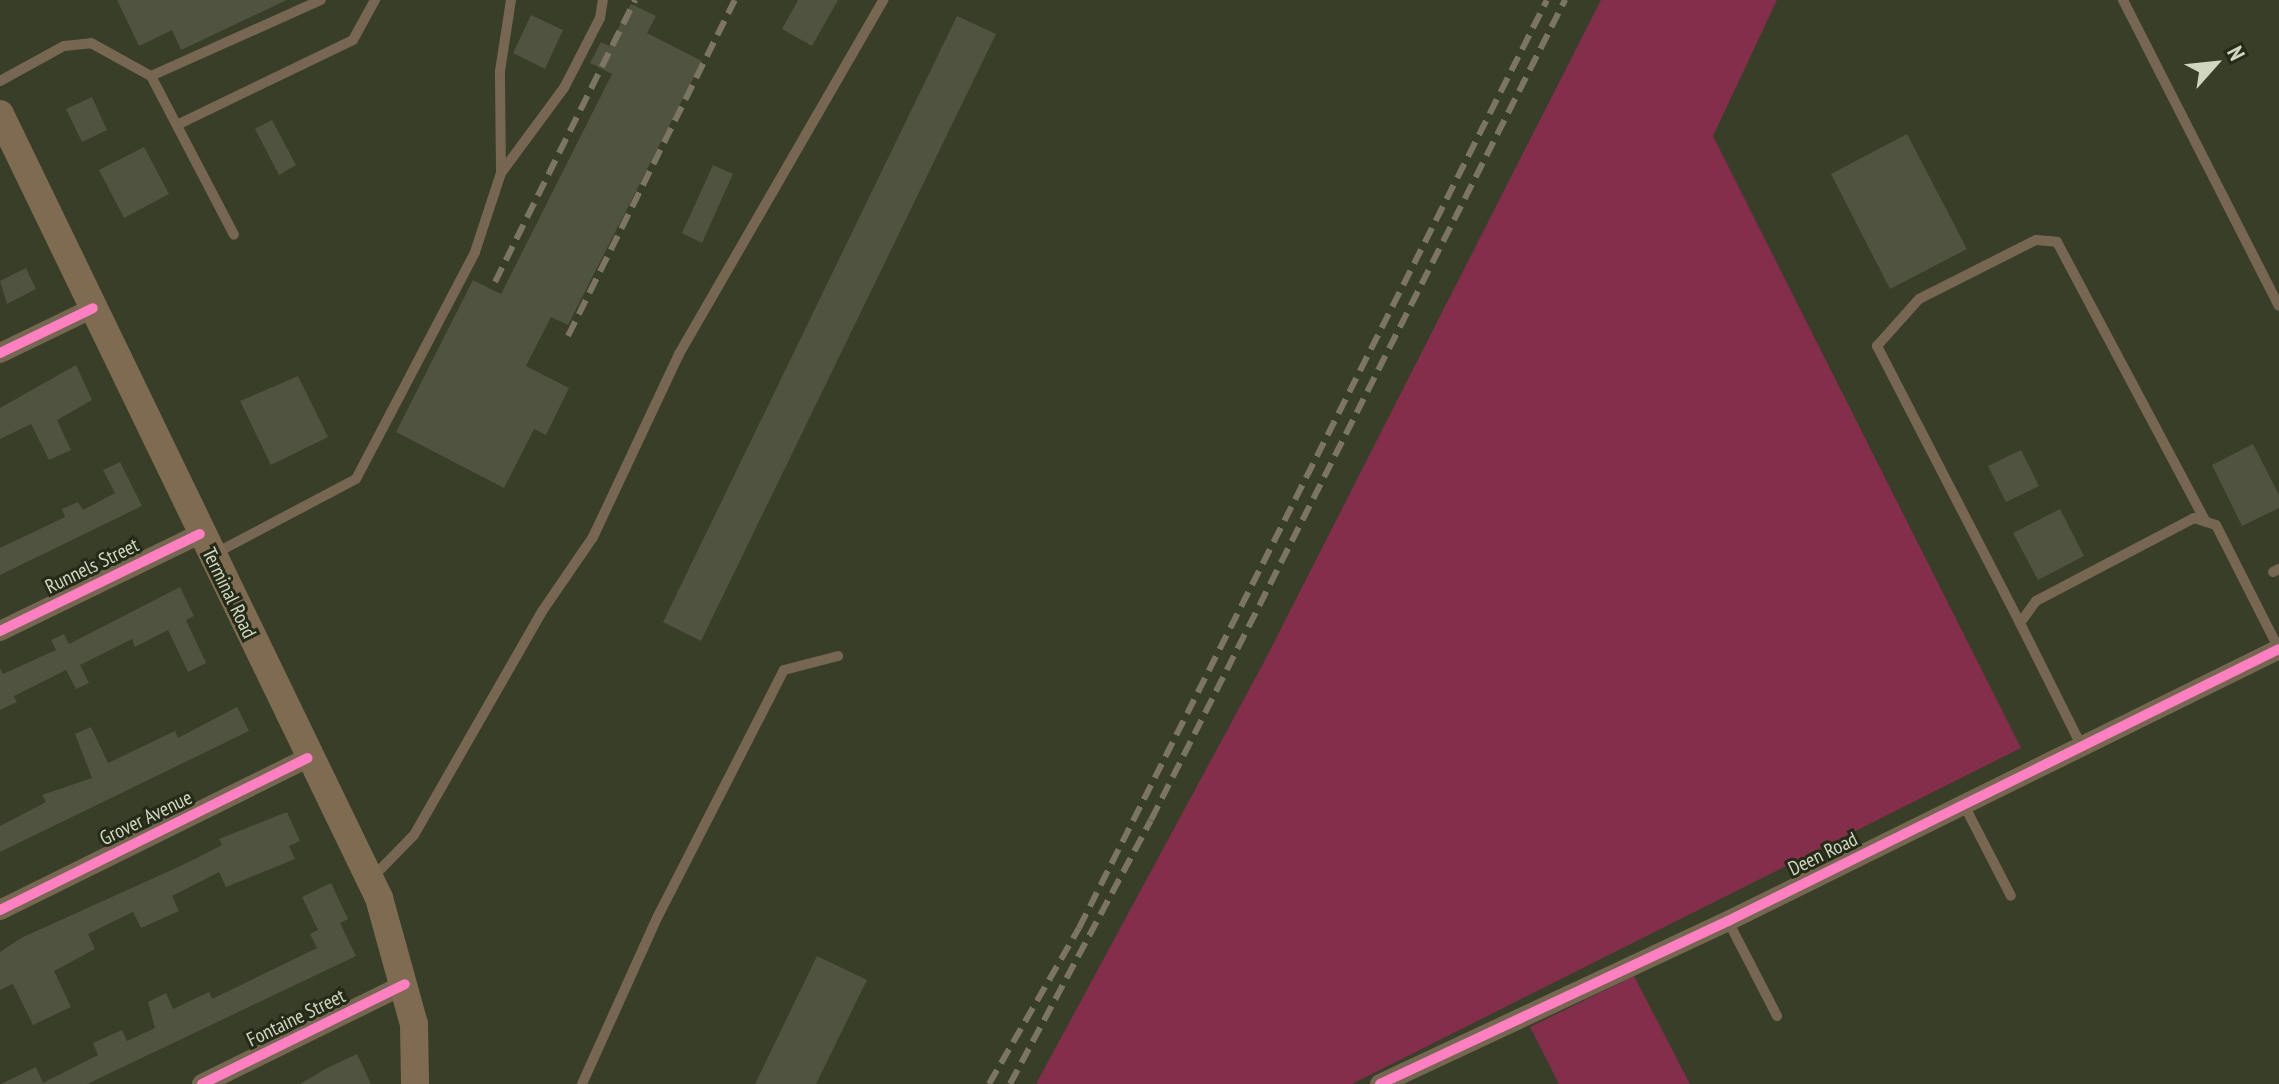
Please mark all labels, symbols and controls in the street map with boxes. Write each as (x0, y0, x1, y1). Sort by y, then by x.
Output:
north arrow (2175, 24, 2255, 104)
text: N (2221, 41, 2252, 65)
street label: Runnels Street (41, 533, 143, 599)
street label: Terminal Road (197, 544, 261, 642)
street label: Grover Avenue (96, 785, 196, 851)
street label: Deen Road (1784, 827, 1862, 881)
street label: Fontaine Street (243, 984, 349, 1052)

